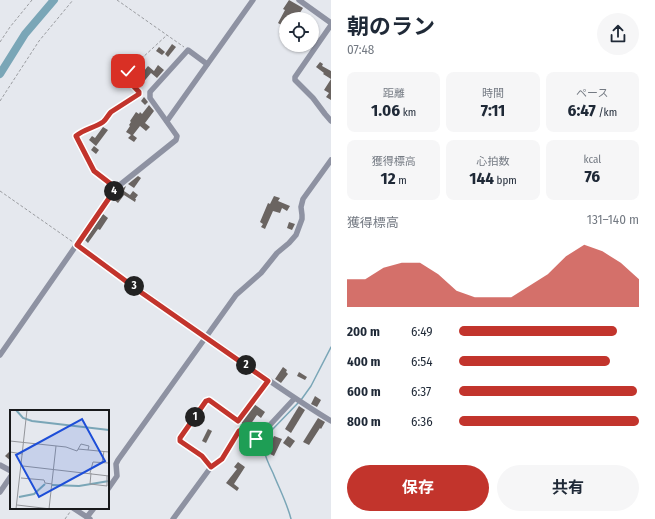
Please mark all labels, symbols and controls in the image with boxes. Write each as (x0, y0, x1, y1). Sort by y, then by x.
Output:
map controls (279, 12, 319, 52)
button: locate (279, 12, 319, 52)
text: 朝のラン (347, 13, 435, 40)
button: share (597, 13, 639, 55)
text: 07:48 (347, 42, 374, 57)
pin (111, 54, 145, 88)
icon: check (117, 60, 139, 82)
text: 距離 (383, 87, 405, 100)
text: 時間 (482, 87, 504, 100)
text: ペース (576, 87, 609, 100)
text: 1.06 (371, 100, 400, 121)
text: 7:11 (481, 100, 505, 121)
text: 6:47 (568, 100, 596, 121)
text: km (400, 106, 416, 119)
text: /km (596, 106, 617, 119)
text: kcal (583, 153, 601, 166)
text: 獲得標高 (372, 155, 416, 168)
text: 心拍数 (476, 155, 509, 168)
text: 76 (584, 166, 600, 187)
text: 12 (381, 168, 396, 189)
text: 144 (469, 168, 494, 189)
text: m (396, 174, 407, 187)
text: bpm (494, 174, 517, 187)
pin: 4 (104, 181, 124, 201)
text: 4 (111, 184, 117, 197)
text: 131–140 m (587, 212, 639, 227)
text: 獲得標高 (347, 215, 399, 230)
pin: 3 (124, 276, 144, 296)
text: 3 (131, 279, 137, 292)
text: 200 m (347, 324, 380, 339)
text: 6:49 (411, 324, 433, 339)
text: 400 m (347, 354, 381, 369)
text: 6:54 (411, 354, 433, 369)
pin: 2 (236, 355, 256, 375)
text: 2 (243, 358, 249, 371)
text: 600 m (347, 384, 381, 399)
text: 6:37 (411, 384, 431, 399)
pin: 1 (185, 407, 205, 427)
inset map (10, 410, 109, 509)
text: 1 (193, 410, 197, 423)
text: 800 m (347, 414, 381, 429)
text: 6:36 (411, 414, 433, 429)
pin (239, 422, 273, 456)
icon: arrive (245, 428, 267, 450)
button: 保存 (347, 465, 489, 511)
button: 共有 (497, 465, 639, 511)

